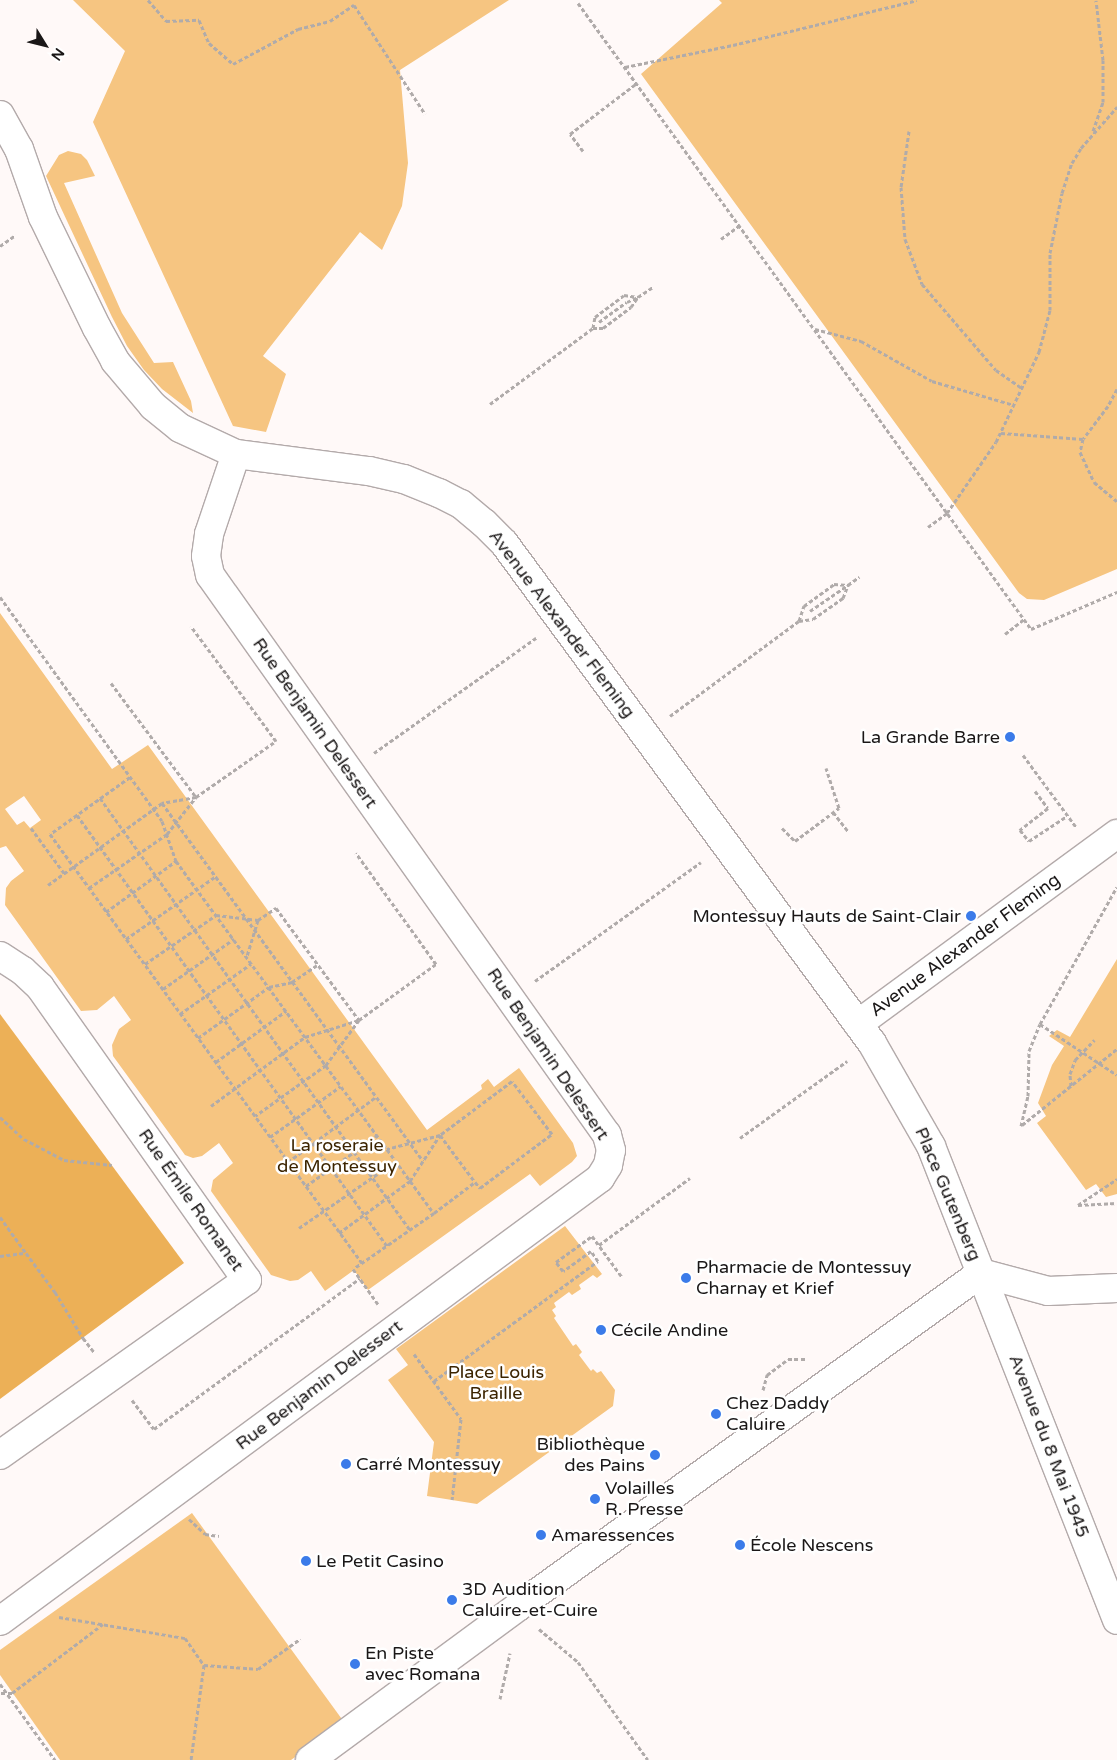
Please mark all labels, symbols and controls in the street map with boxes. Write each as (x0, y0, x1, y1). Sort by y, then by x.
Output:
north arrow (20, 20, 70, 70)
text: N (47, 45, 68, 64)
street label: Avenue Alexander Fleming (484, 526, 640, 722)
street label: Rue Benjamin Delessert (248, 634, 382, 812)
place label: La Grande Barre (861, 726, 1000, 748)
marker: La Grande Barre (1004, 731, 1016, 743)
street label: Avenue Alexander Fleming (866, 869, 1064, 1021)
place label: Montessuy Hauts de Saint-Clair (692, 905, 961, 927)
marker: Montessuy Hauts de Saint-Clair (965, 910, 977, 922)
street label: Rue Benjamin Delessert (482, 964, 614, 1144)
street label: Place Gutenberg (910, 1124, 986, 1264)
street label: Rue Émile Romanet (134, 1125, 248, 1275)
park label: La roseraie de Montessuy (277, 1135, 397, 1178)
place label: Pharmacie de Montessuy Charnay et Krief (696, 1257, 911, 1300)
marker: Pharmacie de Montessuy Charnay et Krief (680, 1272, 692, 1284)
street label: Rue Benjamin Delessert (232, 1315, 406, 1455)
place label: Cécile Andine (611, 1319, 728, 1341)
marker: Cécile Andine (595, 1324, 607, 1336)
street label: Avenue du 8 Mai 1945 (1004, 1352, 1094, 1540)
park label: Place Louis Braille (448, 1362, 544, 1405)
place label: Chez Daddy Caluire (726, 1393, 829, 1436)
marker: Chez Daddy Caluire (710, 1408, 722, 1420)
place label: Bibliothèque des Pains (536, 1434, 645, 1476)
marker: Bibliothèque des Pains (649, 1449, 661, 1461)
place label: Carré Montessuy (356, 1453, 501, 1475)
marker: Carré Montessuy (340, 1458, 352, 1470)
place label: Volailles R. Presse (605, 1478, 683, 1520)
marker: Volailles R. Presse (589, 1493, 601, 1505)
place label: Amaressences (551, 1524, 675, 1546)
marker: Amaressences (535, 1529, 547, 1541)
place label: École Nescens (750, 1534, 873, 1556)
marker: École Nescens (734, 1539, 746, 1551)
place label: Le Petit Casino (316, 1550, 444, 1572)
marker: Le Petit Casino (300, 1555, 312, 1567)
place label: 3D Audition Caluire-et-Cuire (462, 1579, 598, 1622)
marker: 3D Audition Caluire-et-Cuire (446, 1594, 458, 1606)
place label: En Piste avec Romana (365, 1643, 480, 1686)
marker: En Piste avec Romana (349, 1658, 361, 1670)

